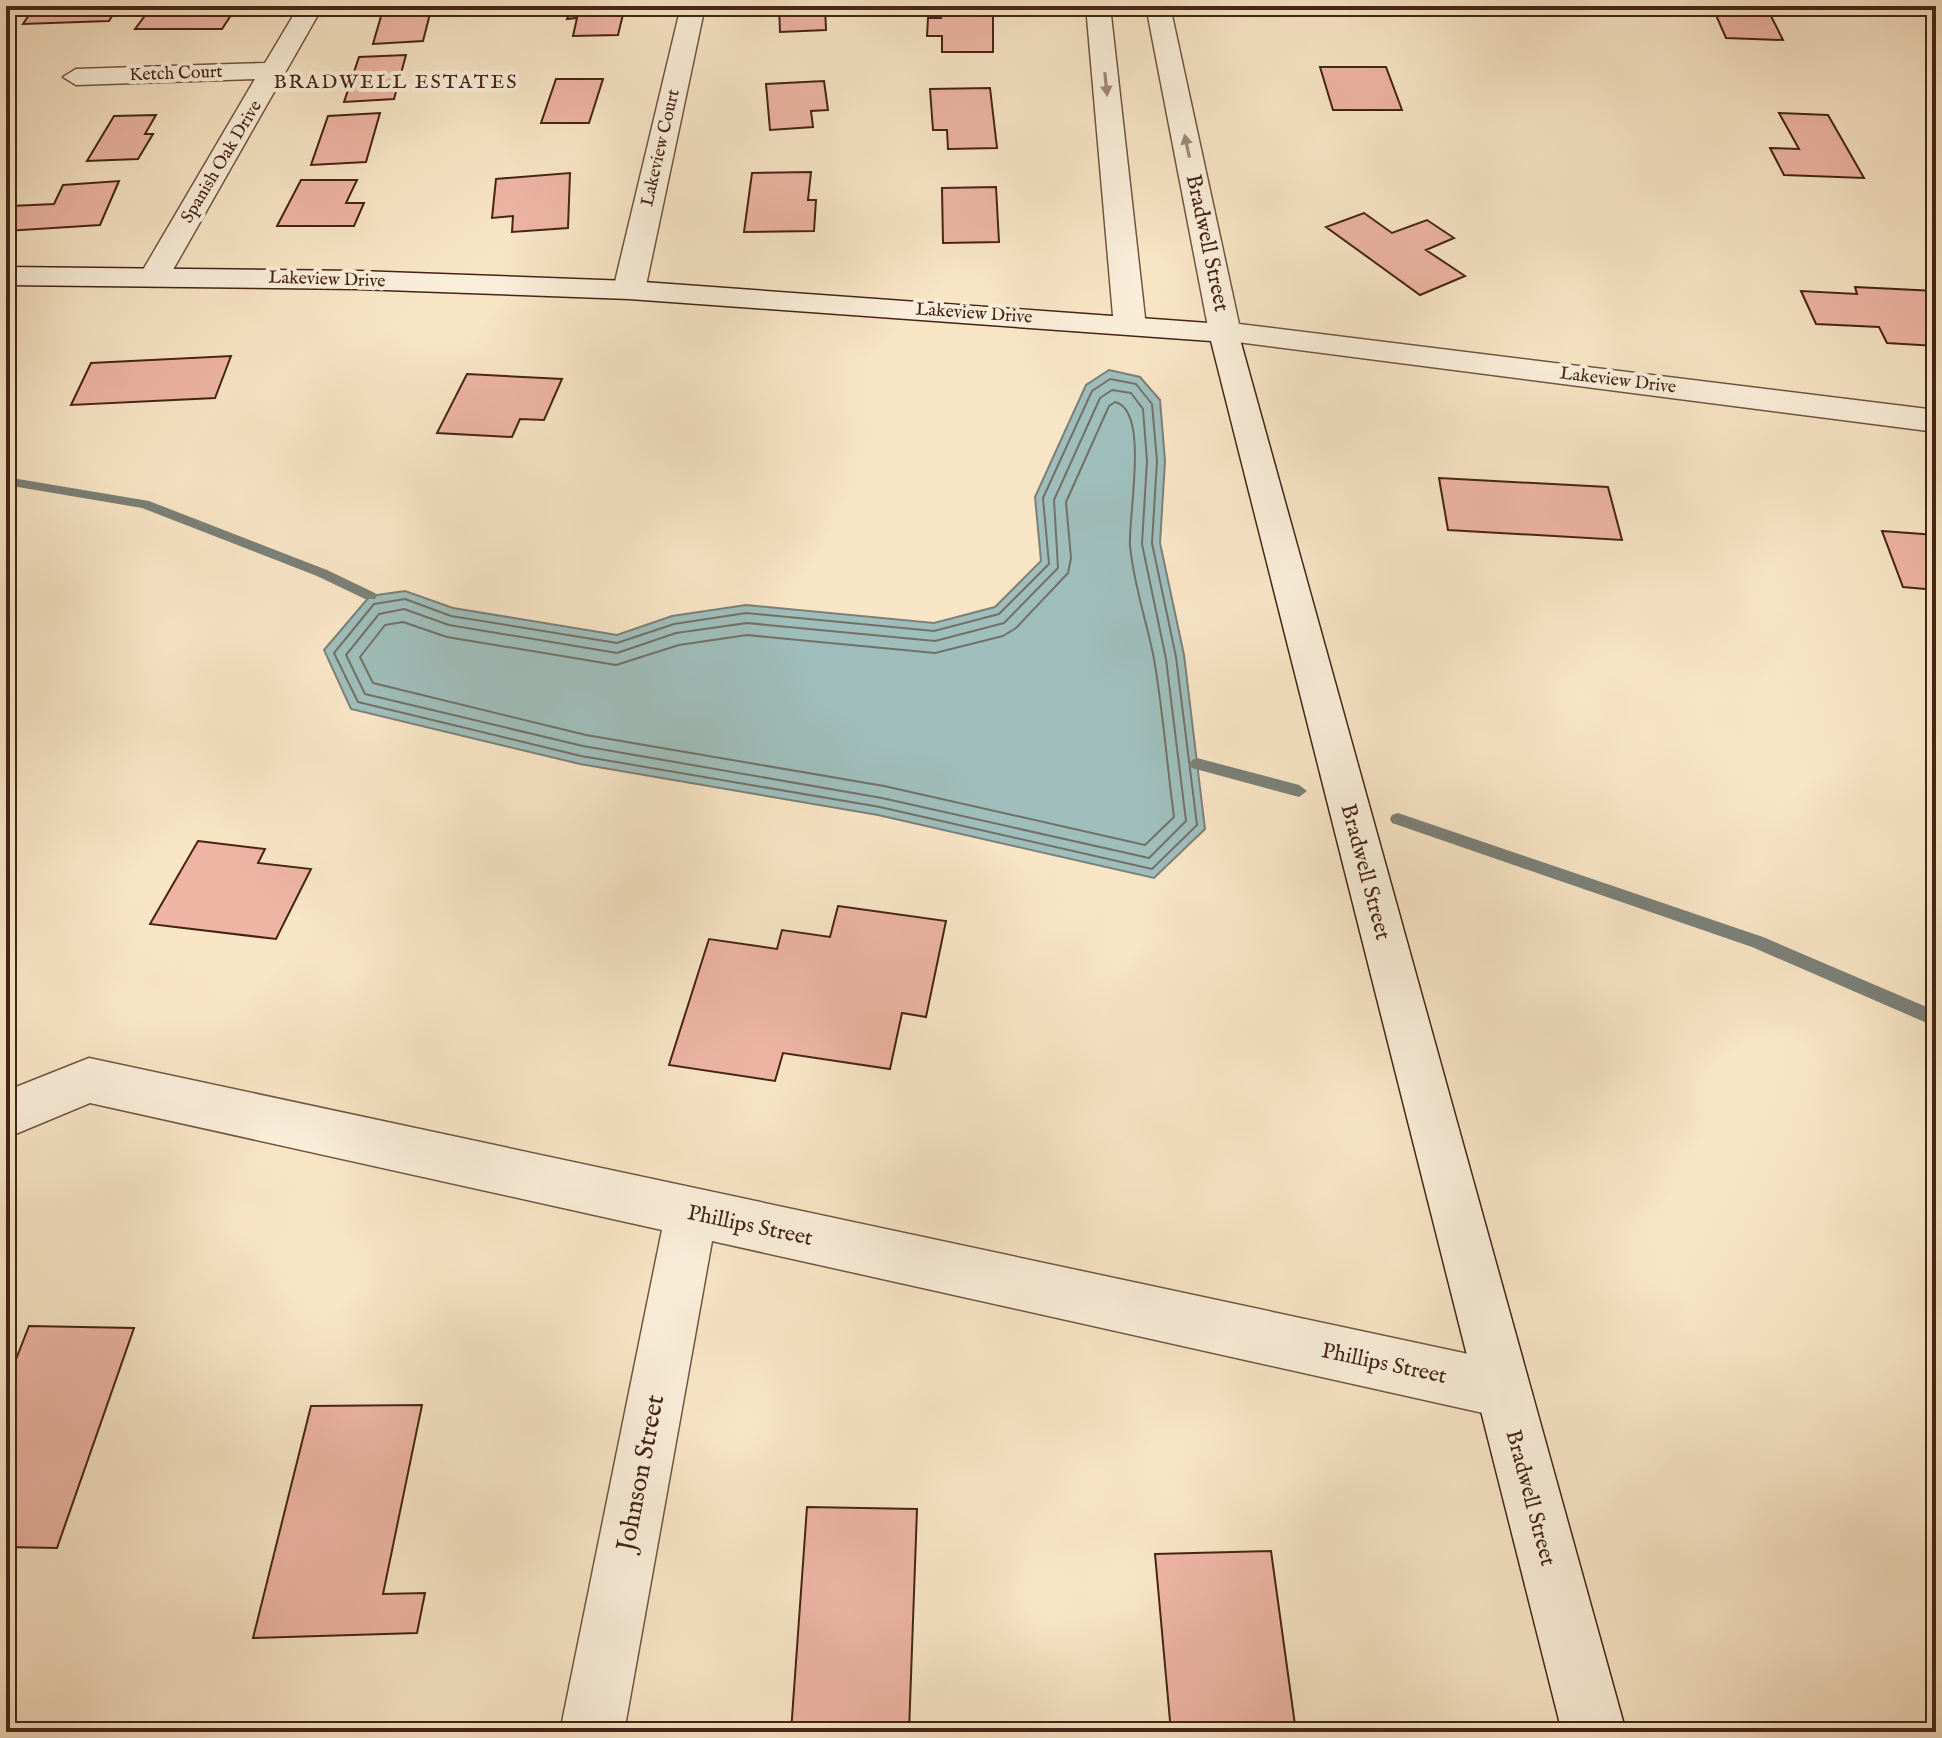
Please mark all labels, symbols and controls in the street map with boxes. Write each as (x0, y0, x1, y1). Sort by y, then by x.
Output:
street label: Ketch Court (129, 61, 223, 87)
district label: BRADWELL ESTATES (273, 70, 519, 95)
one-way arrow (1099, 72, 1112, 97)
street label: Lakeview Court (636, 87, 686, 209)
street label: Spanish Oak Drive (176, 96, 268, 228)
one-way arrow (1180, 134, 1193, 159)
street label: Bradwell Street (1179, 172, 1235, 315)
street label: Lakeview Drive (268, 266, 386, 294)
street label: Lakeview Drive (915, 298, 1033, 330)
street label: Lakeview Drive (1559, 362, 1677, 400)
street label: Bradwell Street (1333, 801, 1397, 943)
street label: Phillips Street (685, 1199, 816, 1253)
street label: Phillips Street (1319, 1337, 1450, 1391)
street label: Johnson Street (609, 1392, 672, 1557)
street label: Bradwell Street (1498, 1427, 1562, 1569)

